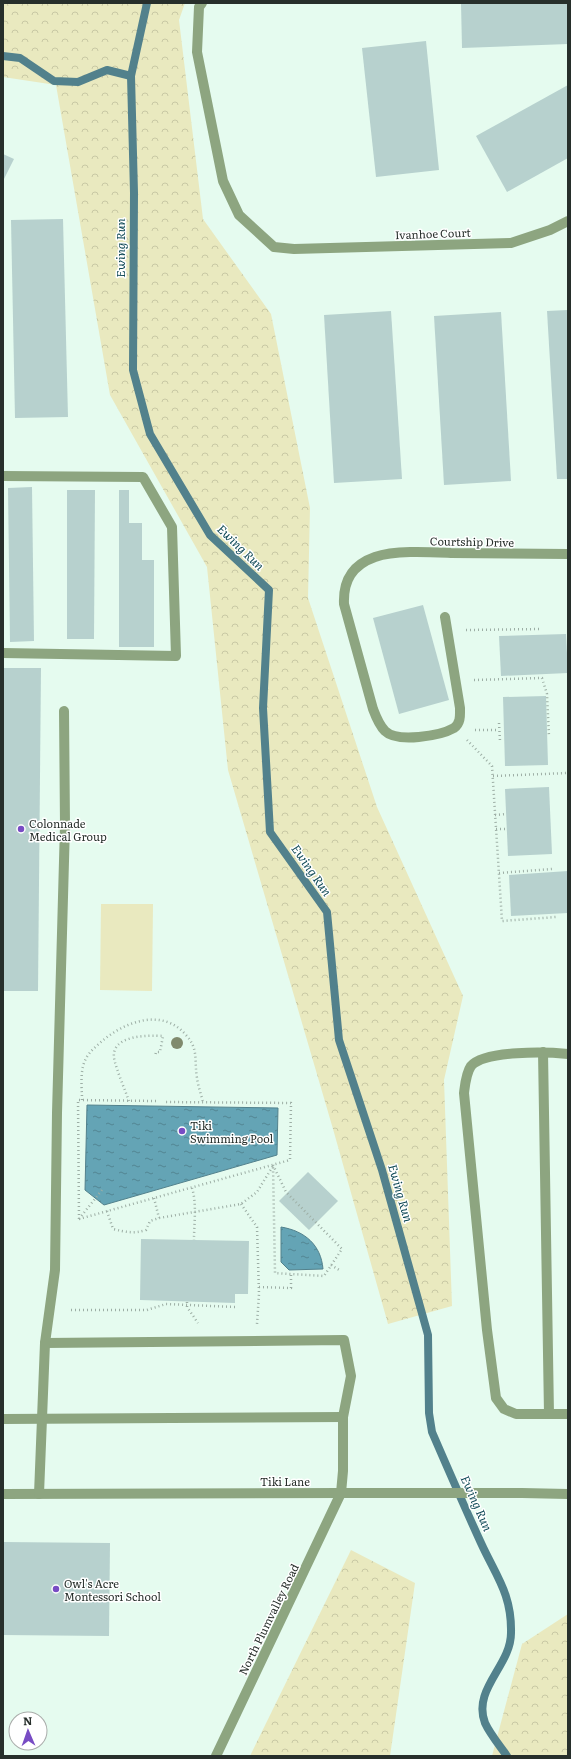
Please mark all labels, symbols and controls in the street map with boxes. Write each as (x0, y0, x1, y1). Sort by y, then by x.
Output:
water label: Ewing Run (111, 218, 129, 278)
street label: Ivanhoe Court (395, 224, 472, 242)
water label: Ewing Run (213, 520, 269, 574)
street label: Courtship Drive (430, 532, 515, 550)
place label: Colonnade Medical Group (29, 815, 107, 844)
marker: Colonnade Medical Group (16, 824, 26, 834)
water label: Ewing Run (288, 840, 336, 900)
place label: Tiki Swimming Pool (190, 1117, 273, 1146)
marker: Tiki Swimming Pool (177, 1126, 187, 1136)
water label: Ewing Run (384, 1162, 418, 1224)
water label: Ewing Run (457, 1472, 497, 1534)
street label: Tiki Lane (260, 1473, 310, 1489)
street label: North Plumvalley Road (234, 1561, 302, 1677)
place label: Owl's Acre Montessori School (64, 1575, 161, 1604)
marker: Owl's Acre Montessori School (51, 1584, 61, 1594)
north arrow (8, 1711, 48, 1751)
text: N (23, 1712, 33, 1728)

